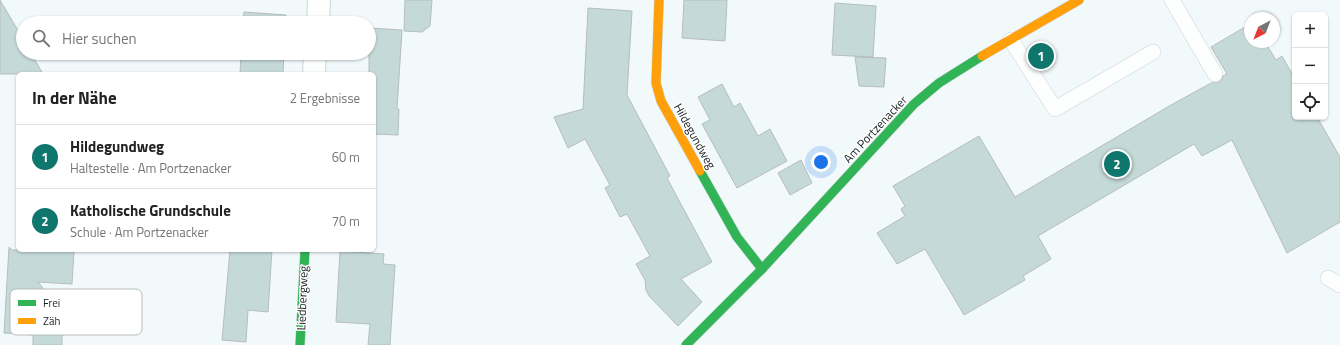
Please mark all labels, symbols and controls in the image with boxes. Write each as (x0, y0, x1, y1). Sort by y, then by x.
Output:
north arrow (1244, 12, 1280, 48)
map controls (1292, 12, 1328, 120)
button: + (1292, 12, 1328, 48)
search box (16, 16, 376, 60)
icon: search (30, 27, 52, 49)
text: Hier suchen (62, 27, 137, 50)
pin: 1 (1028, 41, 1054, 71)
button: − (1292, 48, 1328, 84)
button: locate (1292, 84, 1328, 120)
text: In der Nähe (32, 85, 117, 111)
text: 2 Ergebnisse (290, 88, 360, 108)
street label: Am Portzenacker (839, 91, 911, 167)
street label: Hildegundweg (669, 100, 721, 172)
text: Hildegundweg (70, 135, 164, 158)
text: 1 (41, 147, 49, 167)
text: 60 m (332, 147, 360, 167)
pin: 2 (1104, 149, 1130, 179)
your location (811, 152, 831, 172)
text: Haltestelle · Am Portzenacker (70, 158, 232, 178)
text: Katholische Grundschule (70, 199, 231, 222)
text: 2 (41, 211, 49, 231)
text: 70 m (332, 211, 360, 231)
text: Schule · Am Portzenacker (70, 222, 209, 242)
street label: Liedbergweg (291, 265, 313, 331)
legend (10, 289, 142, 335)
text: Frei (43, 295, 60, 311)
text: Zäh (43, 313, 60, 329)

